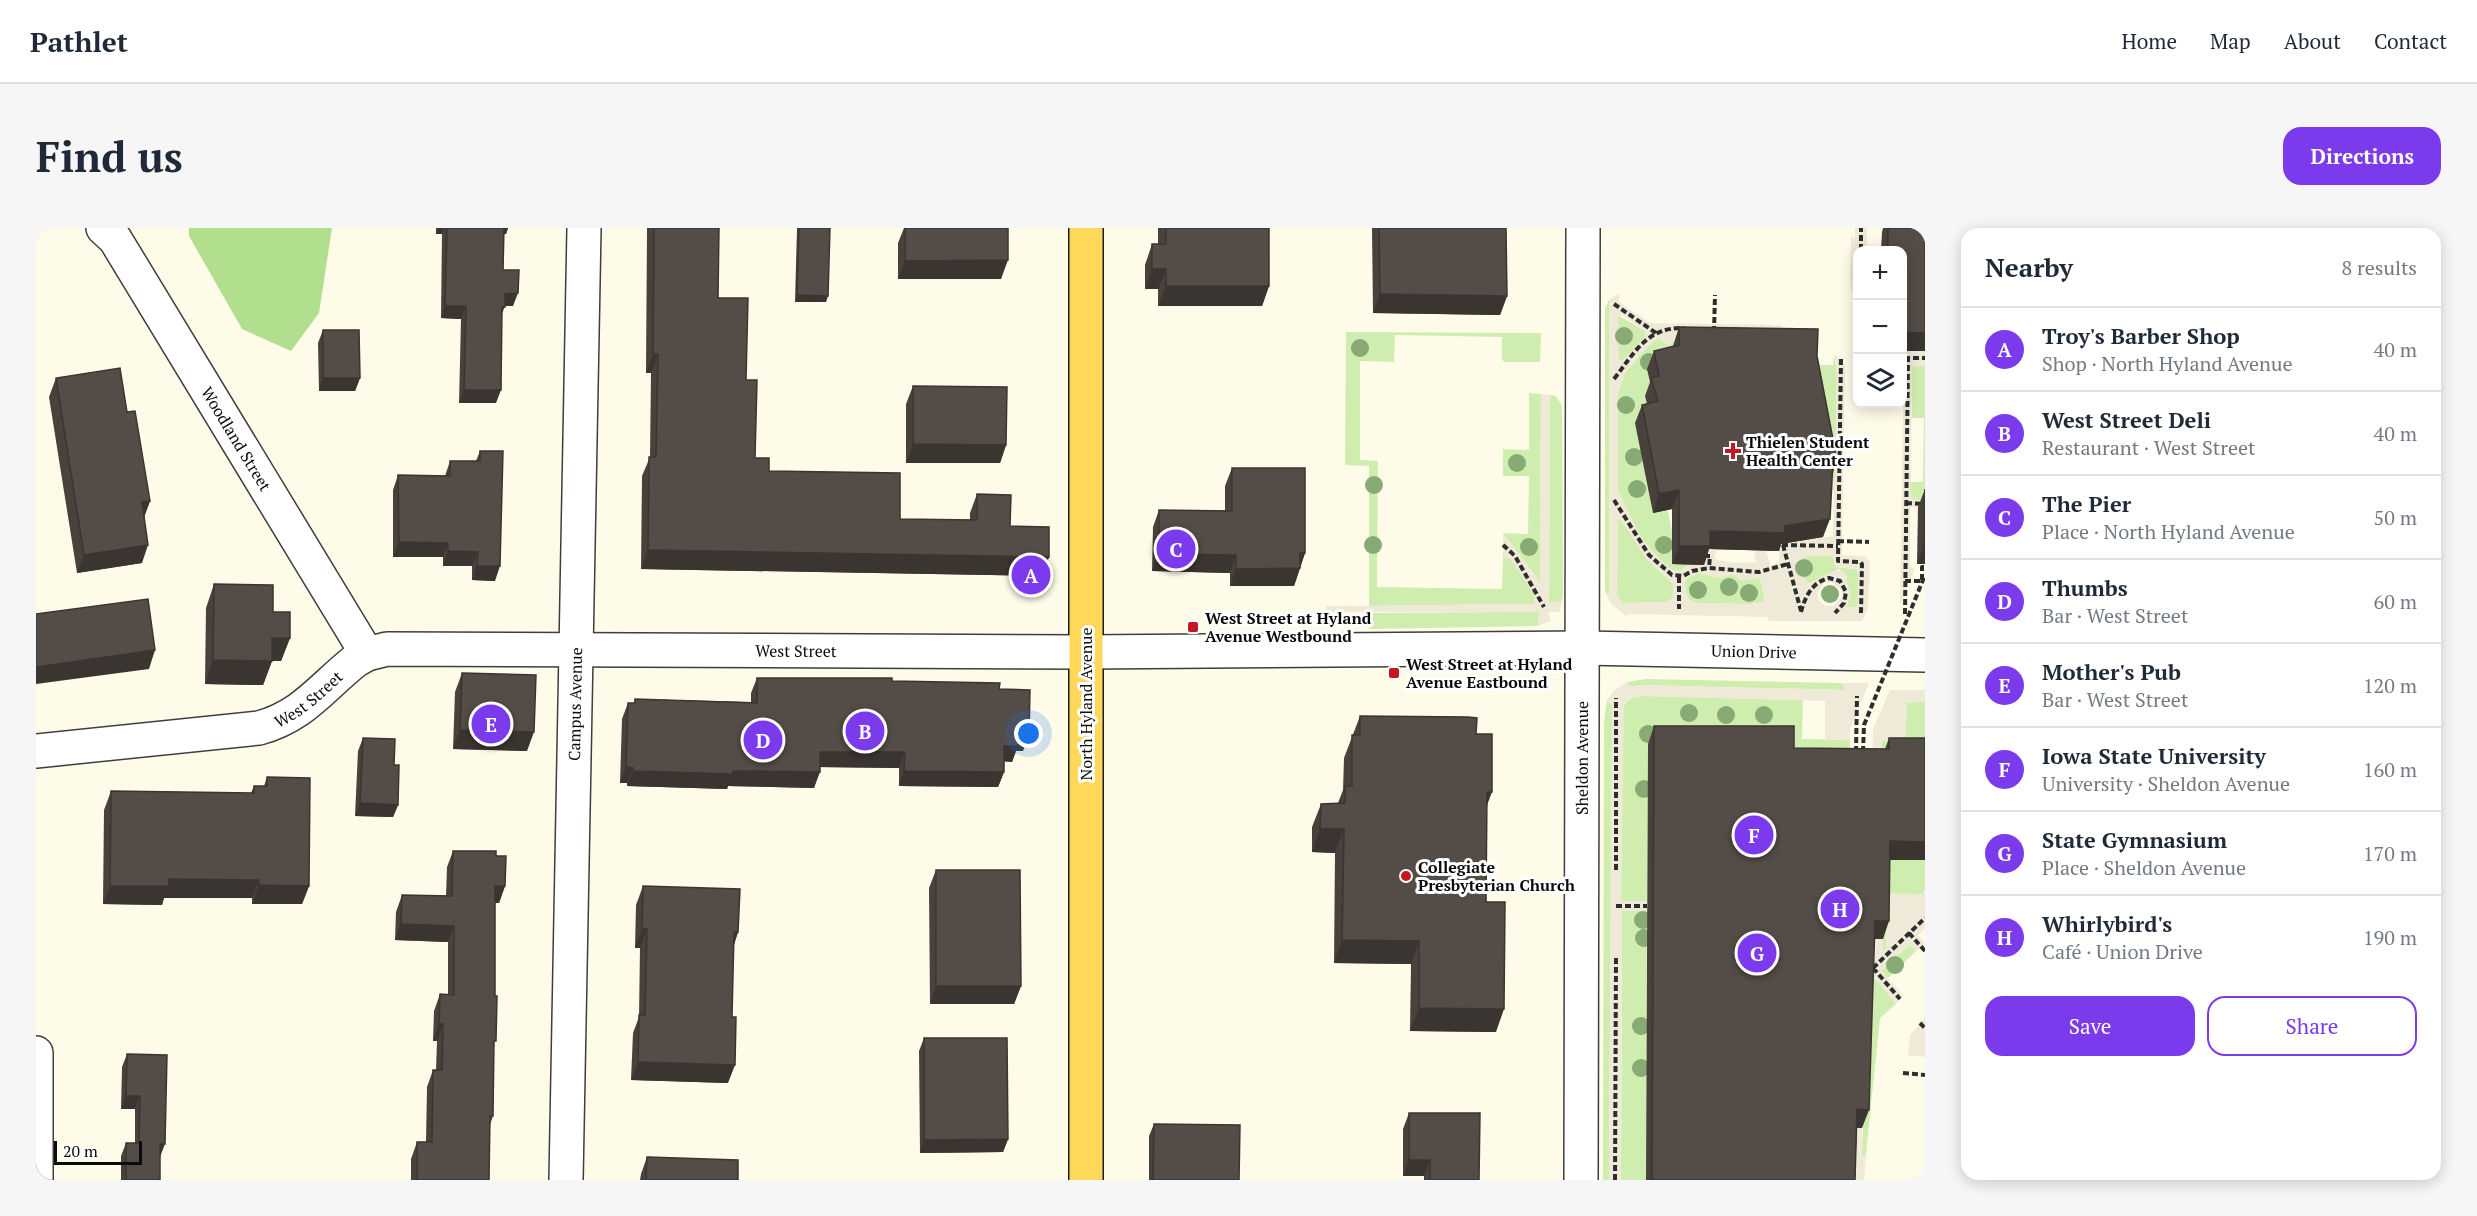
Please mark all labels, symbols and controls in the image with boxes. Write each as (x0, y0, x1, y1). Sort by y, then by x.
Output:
text: Pathlet (30, 23, 128, 60)
text: Home (2121, 27, 2177, 55)
text: Map (2210, 27, 2251, 55)
text: About (2284, 27, 2341, 55)
text: Contact (2374, 27, 2447, 55)
button: Directions (2283, 127, 2441, 185)
text: Find us (36, 128, 183, 184)
map controls (1853, 246, 1907, 408)
button: + (1853, 246, 1907, 300)
text: Nearby (1985, 250, 2073, 284)
text: 8 results (2342, 254, 2417, 281)
button: − (1853, 300, 1907, 354)
text: Troy's Barber Shop (2042, 321, 2240, 350)
text: A (1997, 336, 2012, 363)
text: 40 m (2374, 336, 2417, 363)
text: Shop · North Hyland Avenue (2042, 350, 2292, 377)
button: layers (1853, 354, 1907, 408)
street label: Woodland Street (196, 382, 276, 495)
text: West Street Deli (2042, 405, 2211, 434)
text: B (1998, 420, 2011, 447)
text: 40 m (2374, 420, 2417, 447)
place label: Thielen Student Health Center (1746, 431, 1870, 471)
text: Restaurant · West Street (2042, 434, 2255, 461)
marker: Thielen Student Health Center (1724, 442, 1742, 460)
text: The Pier (2042, 489, 2131, 518)
text: C (1998, 504, 2011, 531)
text: 50 m (2374, 504, 2417, 531)
text: Place · North Hyland Avenue (2042, 518, 2295, 545)
pin: C (1156, 526, 1196, 572)
pin: A (1012, 552, 1050, 598)
text: Thumbs (2042, 573, 2128, 602)
text: D (1997, 588, 2012, 615)
text: 60 m (2374, 588, 2417, 615)
text: Bar · West Street (2042, 602, 2188, 629)
place label: West Street at Hyland Avenue Westbound (1205, 607, 1372, 647)
marker: West Street at Hyland Avenue Westbound (1186, 620, 1200, 634)
street label: North Hyland Avenue (1075, 628, 1097, 780)
street label: West Street (755, 640, 837, 662)
street label: Union Drive (1711, 640, 1797, 663)
street label: Campus Avenue (563, 647, 587, 761)
place label: West Street at Hyland Avenue Eastbound (1406, 653, 1573, 693)
text: Mother's Pub (2042, 657, 2181, 686)
street label: West Street (271, 666, 347, 732)
marker: West Street at Hyland Avenue Eastbound (1387, 666, 1401, 680)
text: E (1998, 672, 2011, 699)
text: 120 m (2363, 672, 2417, 699)
text: Bar · West Street (2042, 686, 2188, 713)
street label: Sheldon Avenue (1571, 701, 1593, 815)
pin: E (472, 702, 510, 746)
pin: B (846, 708, 884, 754)
pin: D (744, 718, 782, 762)
your location (1014, 719, 1043, 748)
text: Iowa State University (2042, 741, 2266, 770)
text: F (1999, 756, 2010, 783)
text: 160 m (2363, 756, 2417, 783)
text: University · Sheldon Avenue (2042, 770, 2290, 797)
pin: F (1734, 812, 1774, 858)
text: State Gymnasium (2042, 825, 2227, 854)
text: G (1997, 840, 2012, 867)
text: 170 m (2363, 840, 2417, 867)
text: Place · Sheldon Avenue (2042, 854, 2246, 881)
place label: Collegiate Presbyterian Church (1418, 856, 1576, 896)
marker: Collegiate Presbyterian Church (1399, 869, 1413, 883)
pin: H (1820, 886, 1860, 932)
text: Whirlybird's (2042, 909, 2172, 938)
text: H (1997, 924, 2012, 951)
text: 190 m (2363, 924, 2417, 951)
pin: G (1738, 930, 1776, 976)
text: Café · Union Drive (2042, 938, 2203, 965)
button: Save (1985, 996, 2195, 1056)
button: Share (2207, 996, 2417, 1056)
scale bar (54, 1138, 142, 1166)
text: 20 m (63, 1140, 98, 1162)

